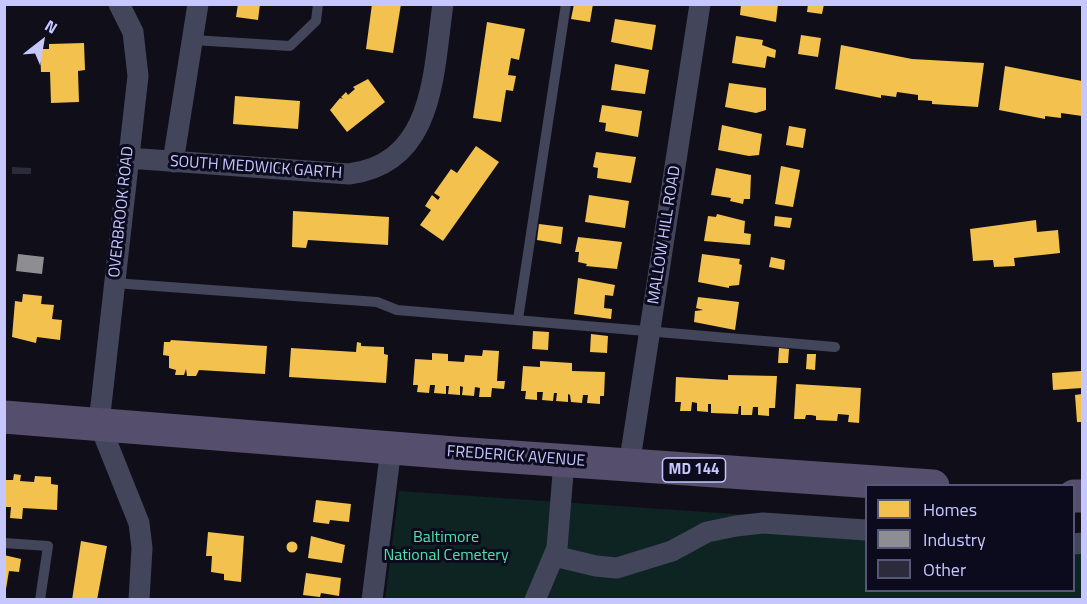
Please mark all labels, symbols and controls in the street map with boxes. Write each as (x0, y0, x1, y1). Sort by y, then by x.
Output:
north arrow (12, 12, 72, 72)
text: N (40, 13, 62, 40)
street label: OVERBROOK ROAD (106, 145, 138, 279)
street label: SOUTH MEDWICK GARTH (169, 152, 343, 184)
street label: MALLOW HILL ROAD (645, 164, 685, 306)
street label: FREDERICK AVENUE (446, 443, 586, 471)
road number: MD 144 (662, 458, 726, 482)
legend (865, 484, 1075, 592)
text: Homes (923, 496, 977, 523)
text: Industry (923, 526, 986, 553)
park label: Baltimore National Cemetery (383, 528, 509, 566)
text: Other (923, 556, 966, 583)

